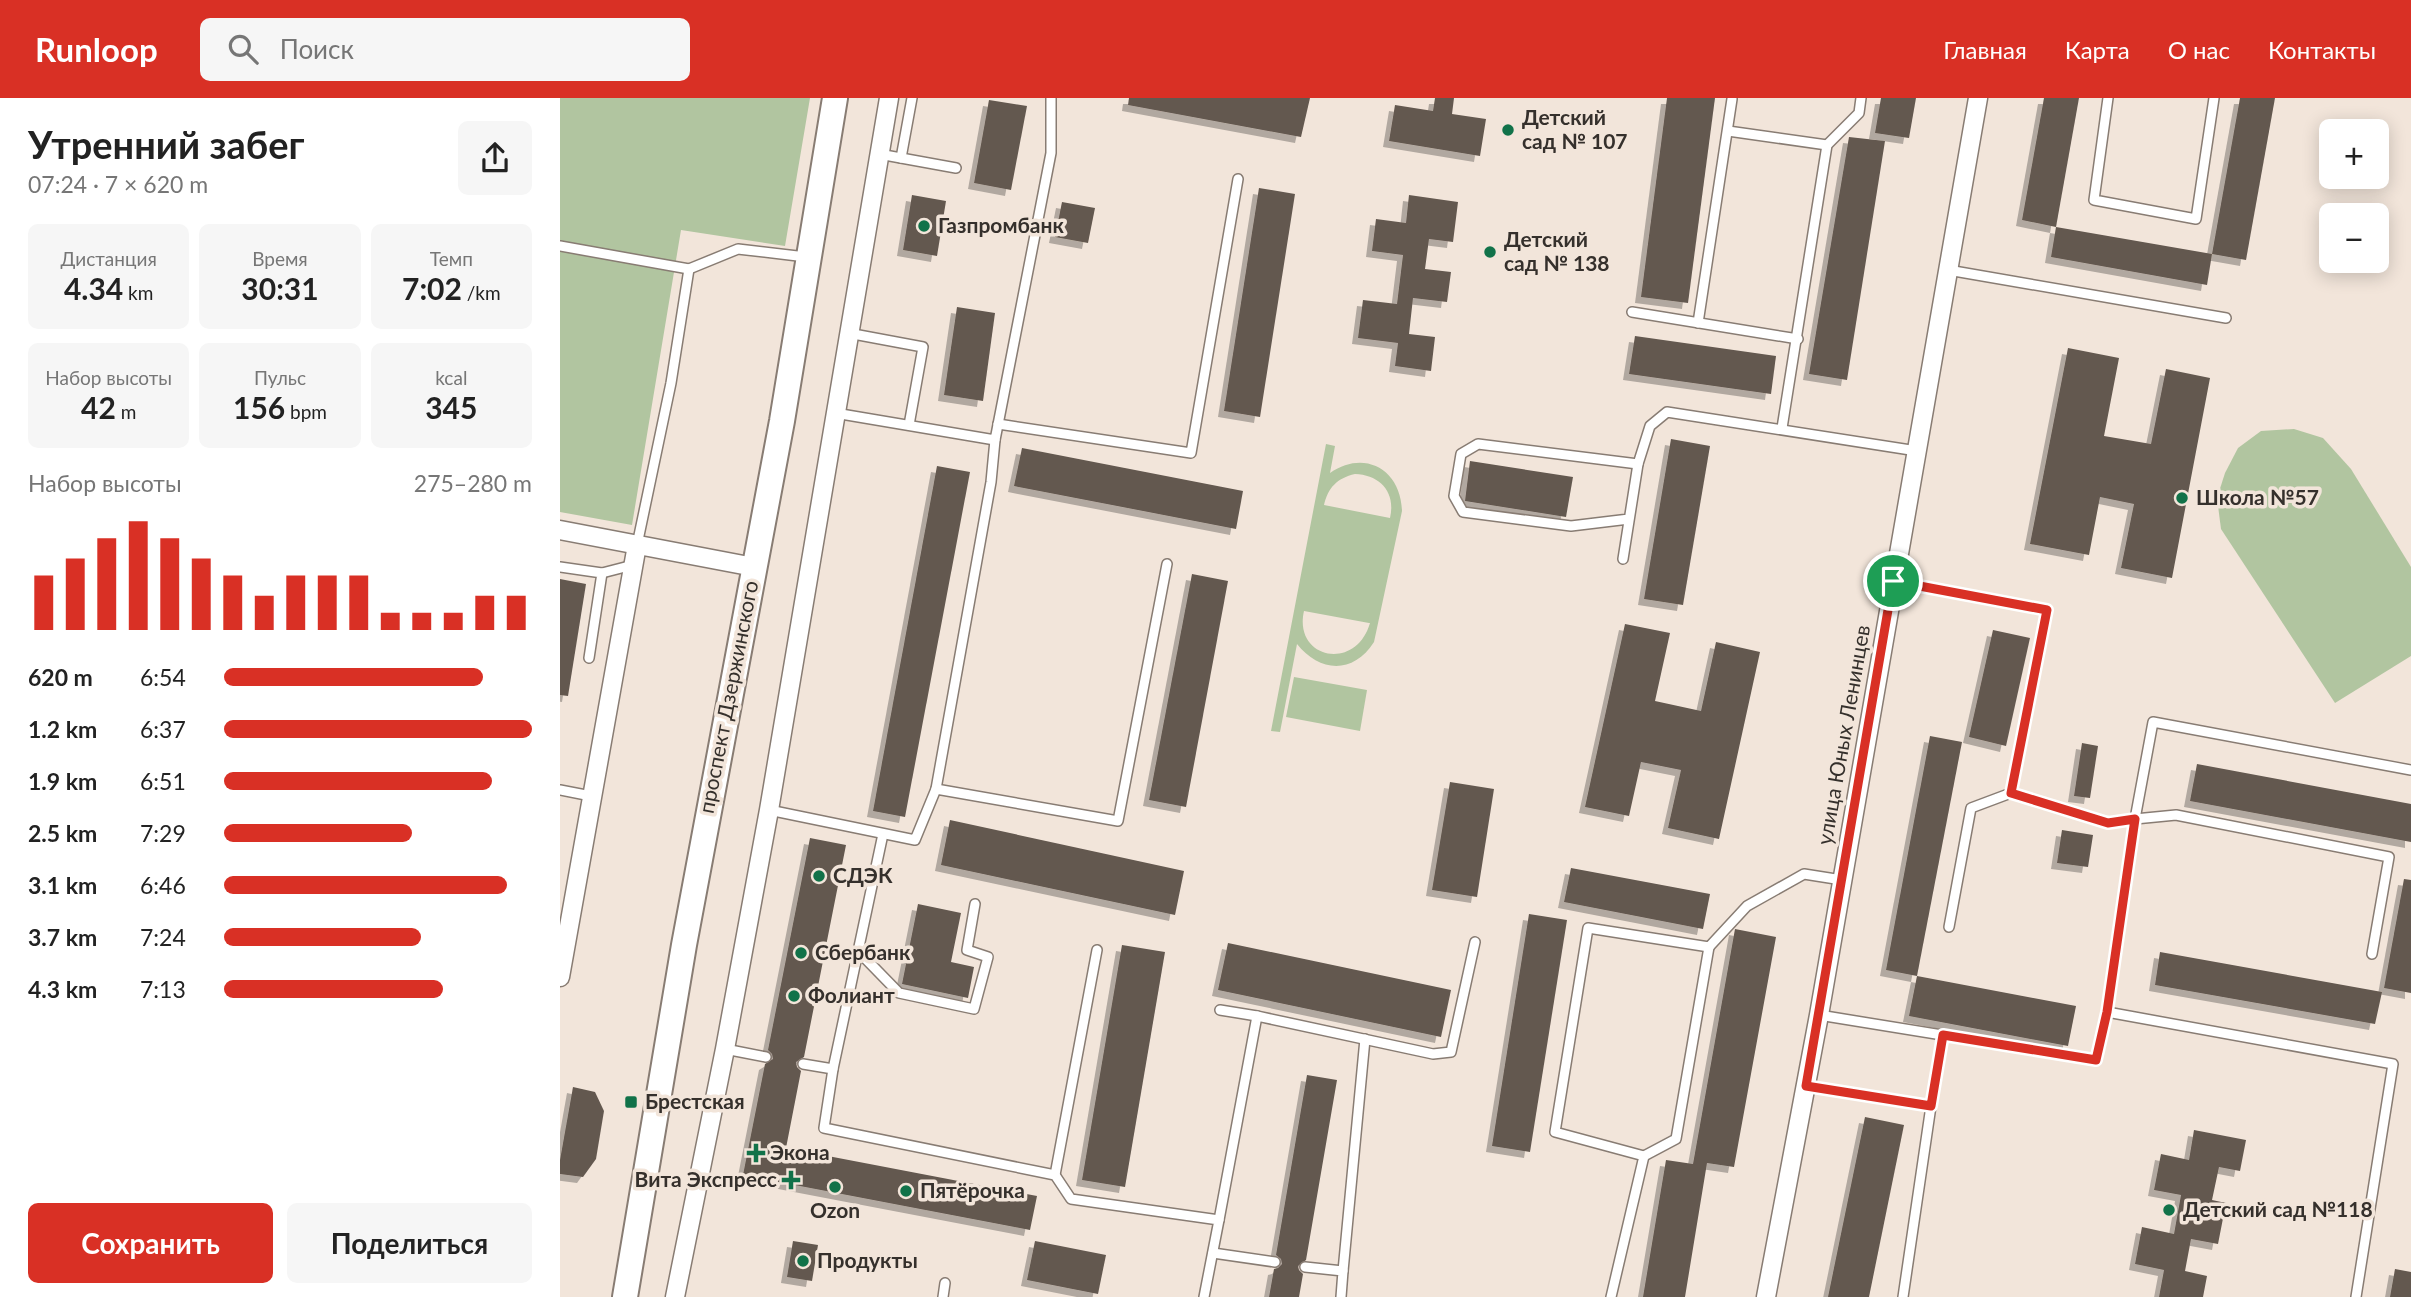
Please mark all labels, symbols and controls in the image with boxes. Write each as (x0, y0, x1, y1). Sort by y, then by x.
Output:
search box (200, 18, 690, 81)
text: Runloop (35, 29, 158, 69)
icon: search (224, 30, 262, 68)
text: Поиск (280, 33, 354, 65)
text: Главная (1943, 35, 2027, 64)
text: Карта (2065, 35, 2130, 64)
text: О нас (2168, 35, 2230, 64)
text: Контакты (2268, 35, 2376, 64)
place label: Детский сад № 107 (1522, 104, 1628, 153)
map controls (2319, 119, 2389, 273)
button: + (2319, 119, 2389, 189)
text: Утренний забег (28, 121, 305, 167)
button: share (458, 121, 532, 195)
marker: Детский сад № 107 (1500, 122, 1516, 138)
text: 07:24 · 7 × 620 m (28, 170, 208, 198)
button: − (2319, 203, 2389, 273)
place label: Газпромбанк (938, 212, 1064, 237)
marker: Газпромбанк (916, 218, 932, 234)
place label: Детский сад № 138 (1504, 226, 1610, 275)
marker: Детский сад № 138 (1482, 244, 1498, 260)
text: Дистанция (61, 247, 157, 270)
text: Время (252, 247, 308, 270)
text: Темп (430, 247, 473, 270)
text: 4.34 (64, 270, 123, 306)
text: 30:31 (241, 270, 319, 306)
text: 7:02 (402, 270, 462, 306)
text: km (123, 281, 153, 304)
text: /km (462, 281, 501, 304)
text: Набор высоты (45, 366, 172, 389)
text: Пульс (254, 366, 306, 389)
text: kcal (435, 366, 467, 389)
text: 42 (81, 389, 116, 425)
text: 156 (233, 389, 285, 425)
text: 345 (425, 389, 477, 425)
text: m (116, 400, 136, 423)
text: bpm (285, 400, 327, 423)
text: Набор высоты (28, 469, 182, 497)
text: 275–280 m (414, 469, 532, 497)
place label: Школа №57 (2196, 484, 2319, 509)
marker: Школа №57 (2174, 490, 2190, 506)
pin (1863, 551, 1923, 611)
icon: arrive (1874, 562, 1912, 600)
street label: проспект Дзержинского (693, 578, 762, 815)
street label: улица Юных Ленинцев (1811, 623, 1874, 847)
text: 620 m (28, 663, 93, 691)
text: 6:54 (140, 663, 186, 691)
text: 1.2 km (28, 715, 97, 743)
text: 6:37 (140, 715, 186, 743)
text: 1.9 km (28, 767, 97, 795)
text: 6:51 (140, 767, 186, 795)
text: 2.5 km (28, 819, 97, 847)
text: 7:29 (140, 819, 186, 847)
place label: СДЭК (833, 862, 893, 887)
marker: СДЭК (811, 868, 827, 884)
text: 3.1 km (28, 871, 97, 899)
text: 6:46 (140, 871, 186, 899)
text: 3.7 km (28, 923, 97, 951)
text: 7:24 (140, 923, 186, 951)
place label: Сбербанк (815, 939, 911, 964)
marker: Сбербанк (793, 945, 809, 961)
text: 4.3 km (28, 975, 97, 1003)
text: 7:13 (140, 975, 186, 1003)
place label: Фолиант (808, 982, 895, 1007)
marker: Фолиант (786, 988, 802, 1004)
place label: Брестская (645, 1088, 745, 1113)
marker: Брестская (623, 1094, 639, 1110)
place label: Экона (770, 1139, 830, 1164)
marker: Экона (748, 1145, 764, 1161)
place label: Вита Экспресс (635, 1166, 777, 1191)
marker: Вита Экспресс (783, 1172, 799, 1188)
place label: Пятёрочка (920, 1177, 1025, 1202)
marker: Ozon (827, 1179, 843, 1195)
marker: Пятёрочка (898, 1183, 914, 1199)
place label: Детский сад №118 (2183, 1196, 2373, 1221)
place label: Ozon (810, 1197, 860, 1222)
marker: Детский сад №118 (2161, 1202, 2177, 1218)
button: Сохранить (28, 1203, 273, 1283)
button: Поделиться (287, 1203, 532, 1283)
place label: Продукты (817, 1247, 918, 1272)
marker: Продукты (795, 1253, 811, 1269)

